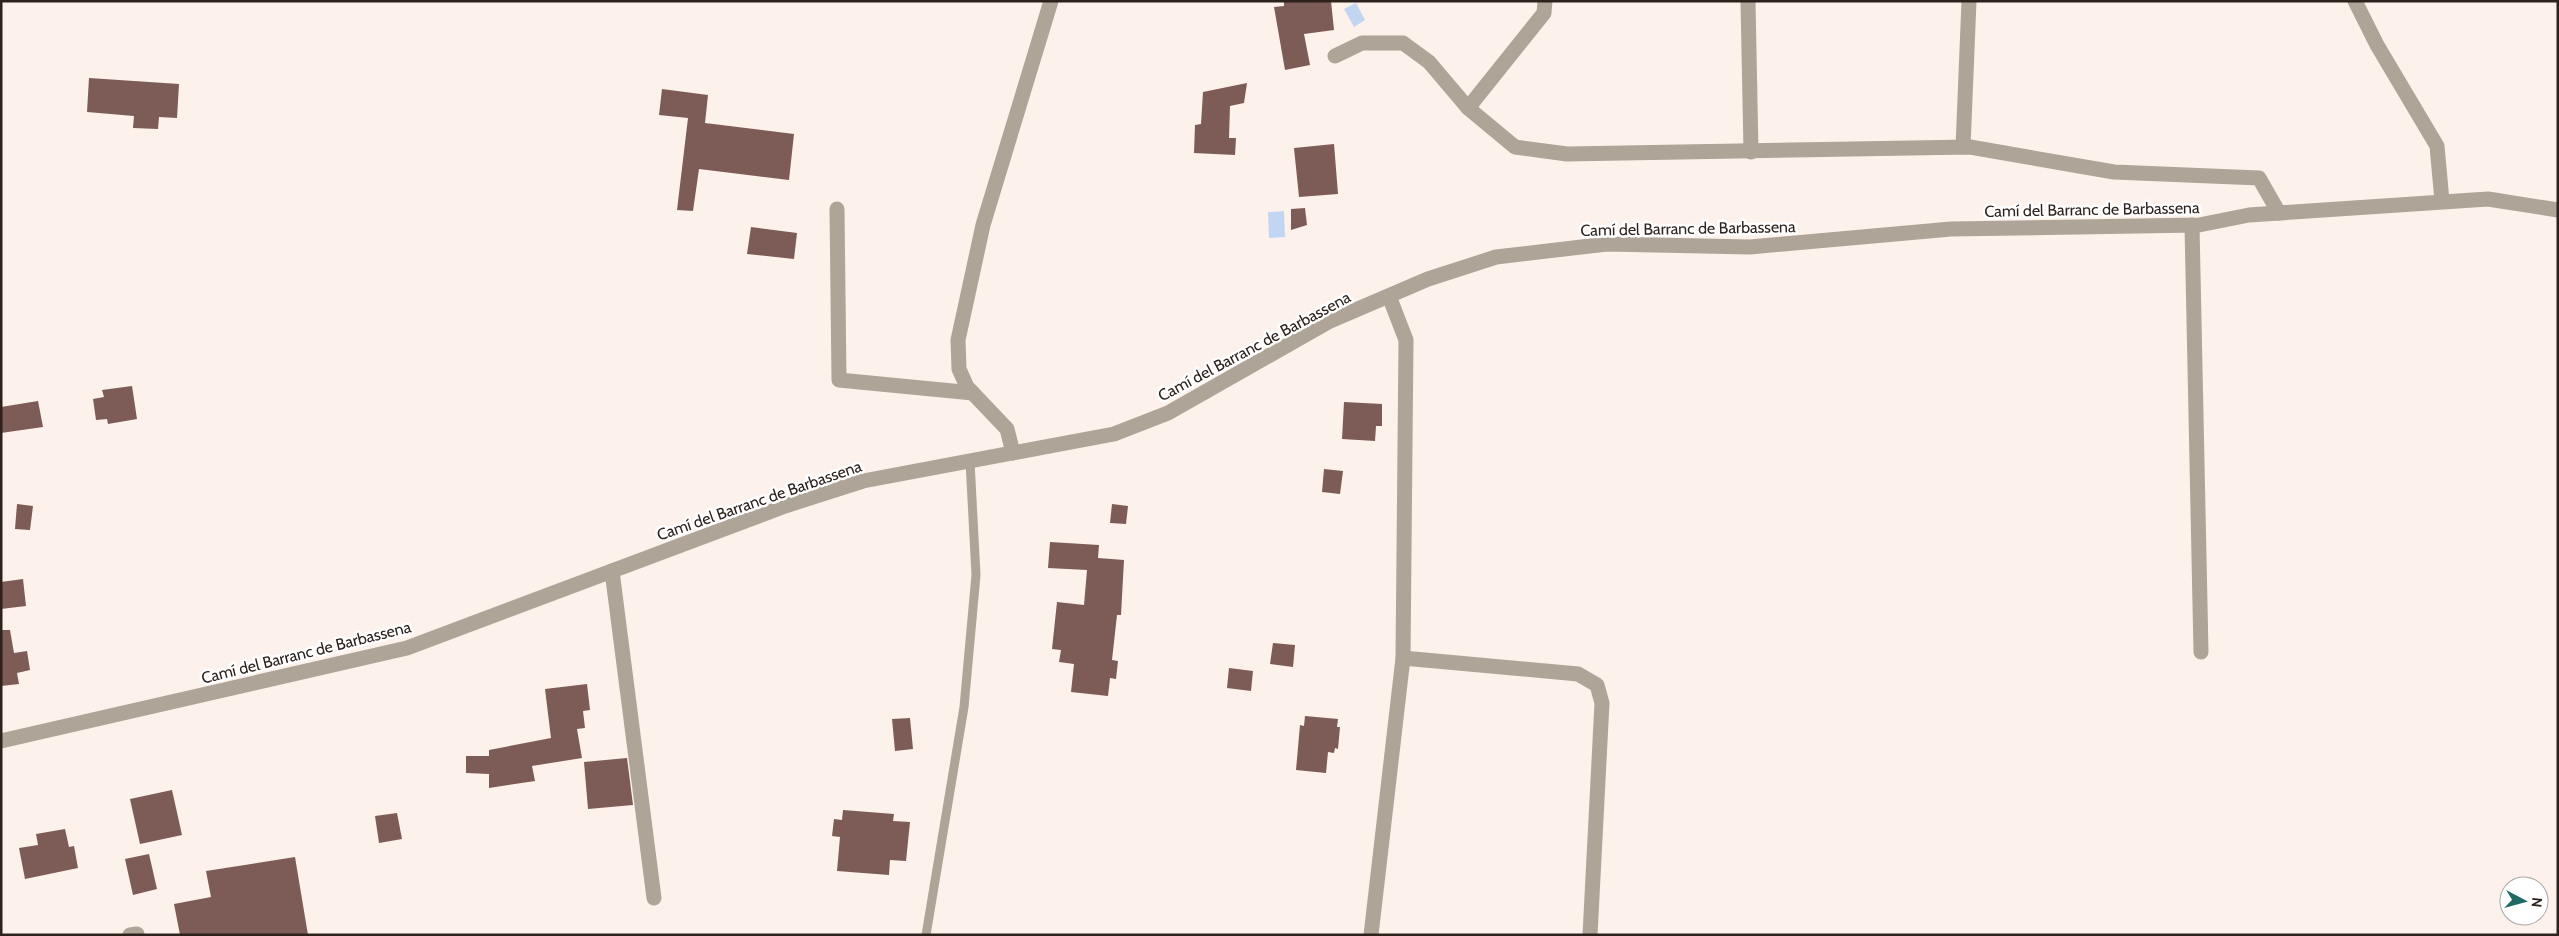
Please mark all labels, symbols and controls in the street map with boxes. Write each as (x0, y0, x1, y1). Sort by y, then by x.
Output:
street label: Camí del Barranc de Barbassena (1984, 198, 2200, 221)
street label: Camí del Barranc de Barbassena (1580, 217, 1796, 240)
street label: Camí del Barranc de Barbassena (1155, 287, 1354, 405)
street label: Camí del Barranc de Barbassena (654, 456, 864, 545)
street label: Camí del Barranc de Barbassena (199, 617, 413, 688)
north arrow (2499, 876, 2549, 926)
text: N (2527, 896, 2546, 908)

